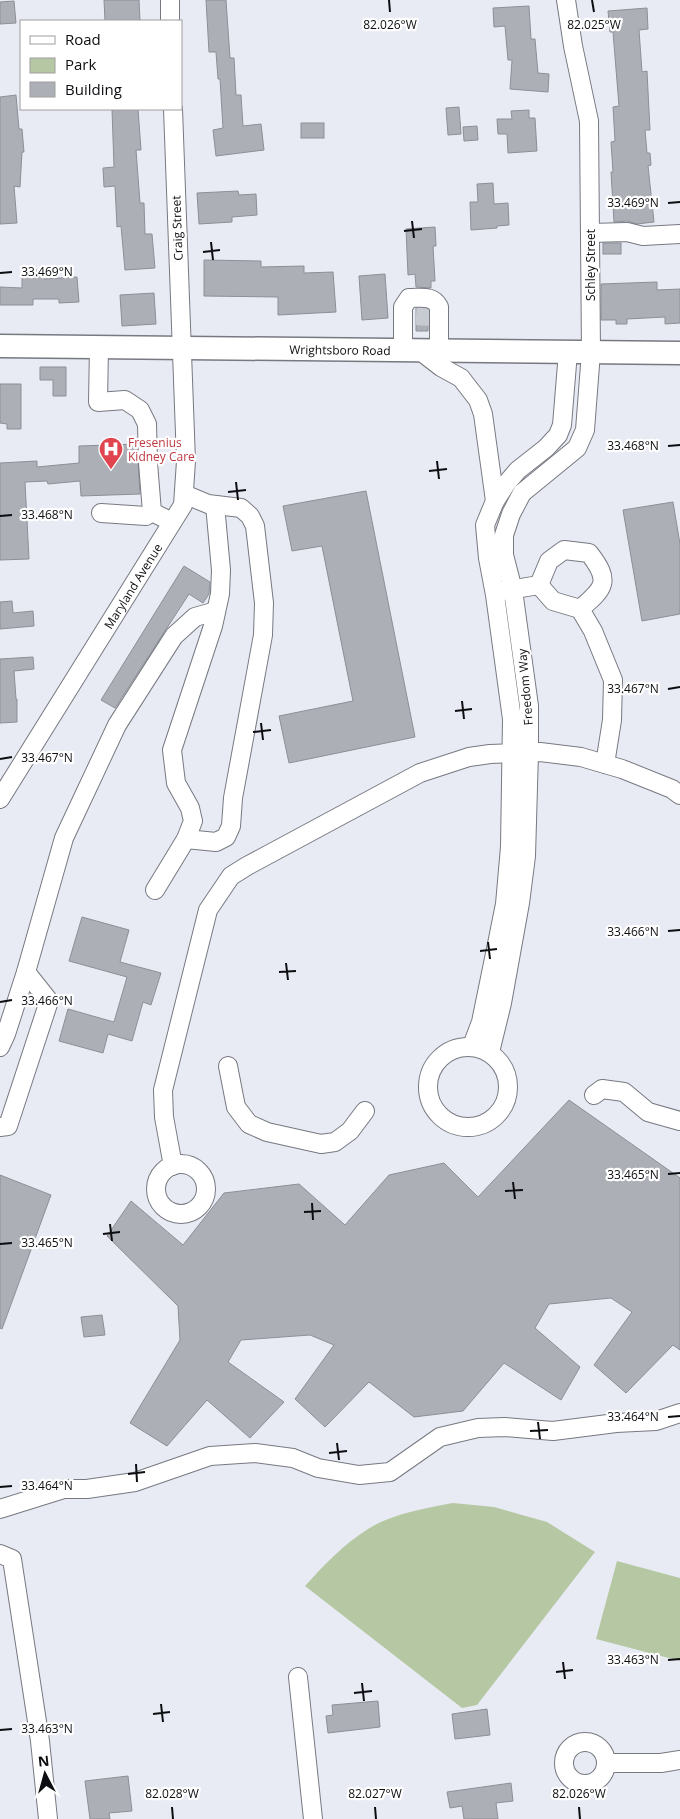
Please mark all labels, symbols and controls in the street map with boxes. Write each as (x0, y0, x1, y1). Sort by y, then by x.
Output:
text: 82.026°W (363, 16, 417, 33)
text: 82.025°W (567, 16, 621, 33)
legend (20, 20, 182, 110)
text: Road (65, 29, 101, 49)
text: Park (65, 54, 96, 74)
text: Building (65, 79, 122, 99)
text: 33.469°N (607, 194, 659, 211)
street label: Craig Street (167, 195, 187, 261)
street label: Schley Street (582, 229, 599, 301)
text: 33.469°N (21, 263, 73, 280)
street label: Wrightsboro Road (289, 340, 391, 359)
place label: Fresenius Kidney Care (128, 434, 195, 465)
hospital icon: Fresenius Kidney Care (98, 436, 124, 470)
text: 33.468°N (607, 437, 659, 454)
text: 33.468°N (21, 506, 73, 523)
street label: Maryland Avenue (100, 540, 166, 632)
street label: Freedom Way (513, 647, 537, 726)
text: 33.467°N (607, 680, 659, 697)
text: 33.467°N (21, 749, 73, 766)
text: 33.466°N (607, 923, 659, 940)
text: 33.466°N (21, 992, 73, 1009)
text: 33.465°N (607, 1166, 659, 1183)
text: 33.465°N (21, 1234, 73, 1251)
text: 33.464°N (607, 1408, 659, 1425)
text: 33.464°N (21, 1477, 73, 1494)
text: 33.463°N (607, 1651, 659, 1668)
text: 33.463°N (21, 1720, 73, 1737)
north arrow (20, 1749, 70, 1799)
text: N (37, 1751, 50, 1771)
text: 82.028°W (145, 1785, 199, 1802)
text: 82.027°W (348, 1785, 402, 1802)
text: 82.026°W (552, 1785, 606, 1802)

